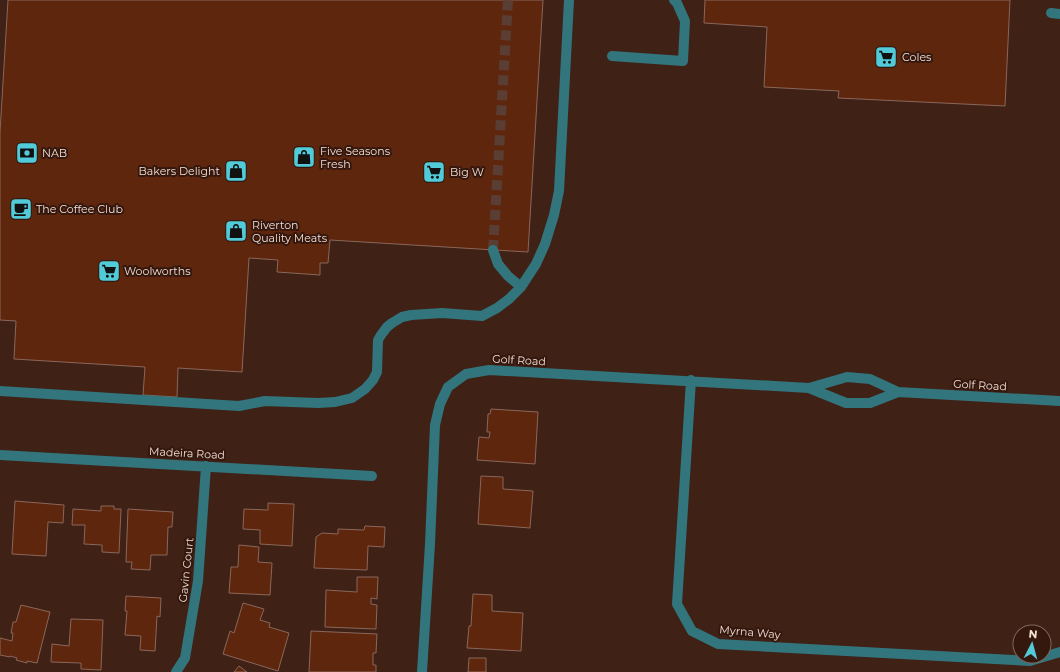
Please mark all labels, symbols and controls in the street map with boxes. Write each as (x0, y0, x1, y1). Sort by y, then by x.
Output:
supermarket icon: Coles (873, 44, 899, 70)
place label: Coles (902, 50, 932, 64)
bank icon: NAB (14, 140, 40, 166)
shop icon: Five Seasons Fresh (291, 144, 317, 170)
place label: Five Seasons Fresh (320, 144, 391, 171)
place label: NAB (42, 146, 67, 160)
shop icon: Bakers Delight (223, 158, 249, 184)
supermarket icon: Big W (421, 159, 447, 185)
place label: Bakers Delight (139, 164, 221, 178)
place label: Big W (450, 165, 484, 179)
cafe icon: The Coffee Club (8, 196, 34, 222)
place label: The Coffee Club (36, 202, 123, 216)
shop icon: Riverton Quality Meats (223, 218, 249, 244)
place label: Riverton Quality Meats (252, 218, 328, 245)
supermarket icon: Woolworths (96, 258, 122, 284)
place label: Woolworths (124, 264, 191, 278)
street label: Golf Road (492, 352, 546, 368)
street label: Golf Road (953, 377, 1007, 393)
street label: Madeira Road (149, 444, 225, 462)
street label: Gavin Court (176, 536, 196, 603)
street label: Myrna Way (719, 622, 781, 642)
north arrow (1012, 624, 1052, 664)
text: N (1028, 627, 1038, 641)

